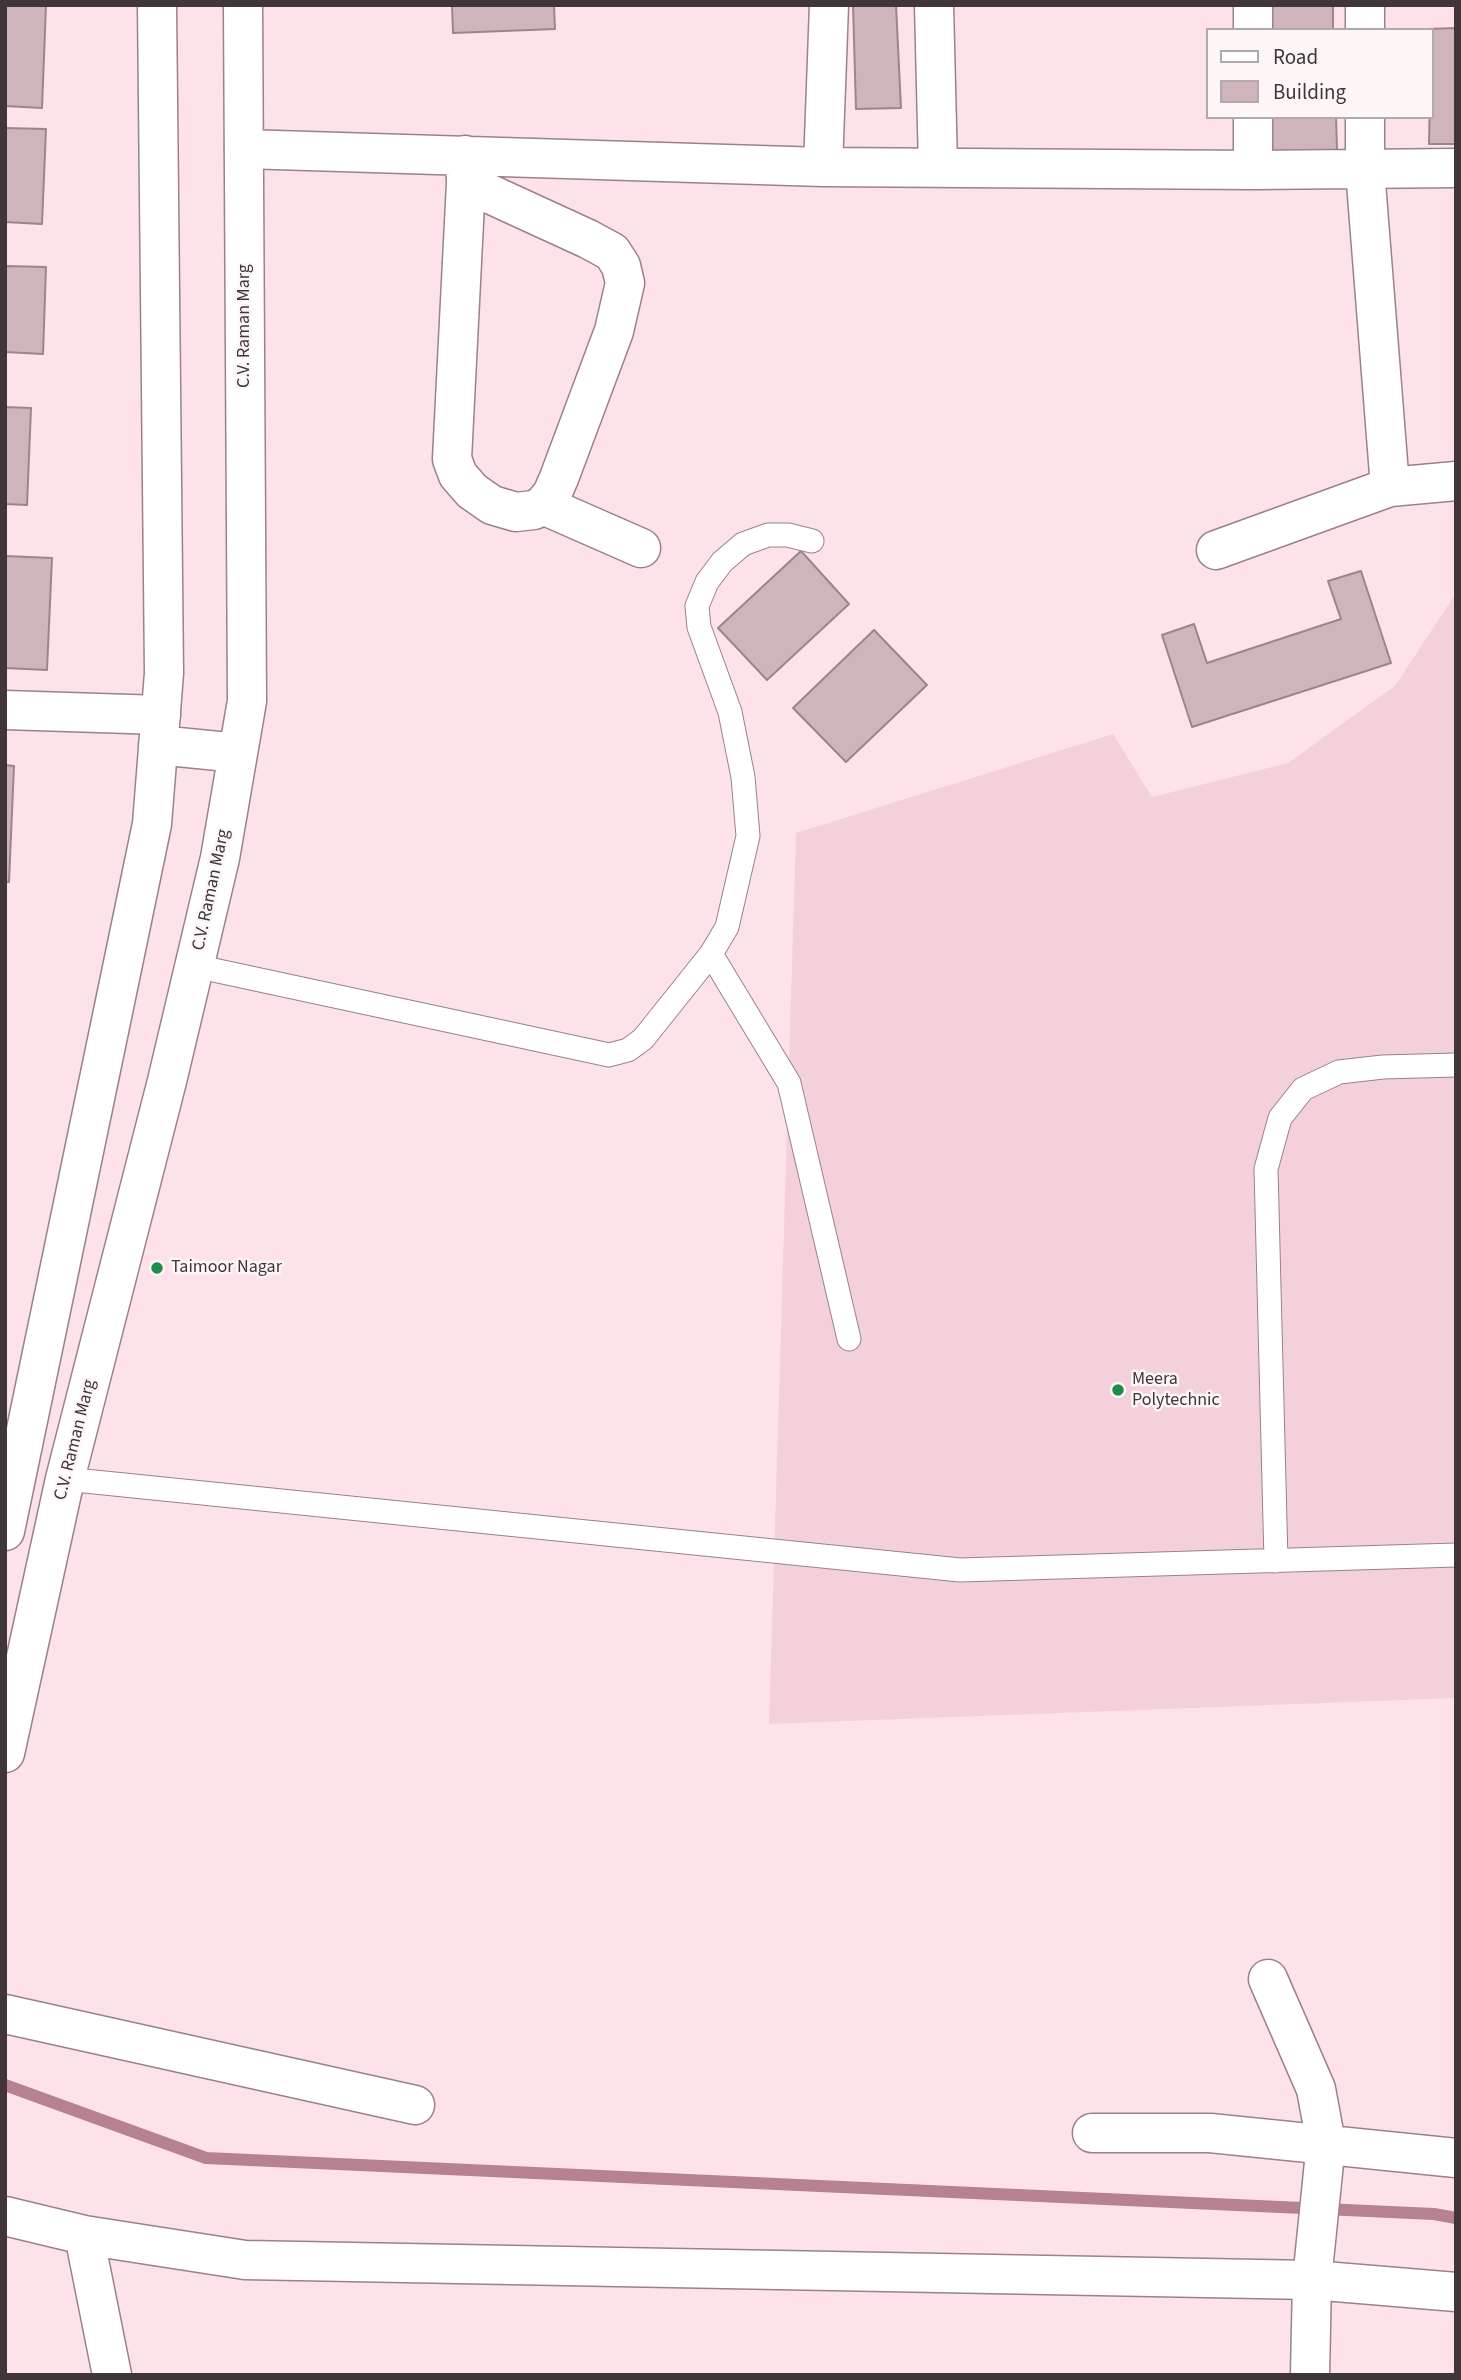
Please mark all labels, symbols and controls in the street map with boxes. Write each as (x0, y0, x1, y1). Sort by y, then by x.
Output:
legend (1206, 28, 1433, 119)
text: Road (1273, 42, 1318, 72)
text: Building (1273, 77, 1346, 107)
street label: C.V. Raman Marg (234, 264, 256, 388)
street label: C.V. Raman Marg (189, 827, 235, 953)
place label: Taimoor Nagar (171, 1257, 282, 1279)
marker: Taimoor Nagar (149, 1260, 165, 1276)
place label: Meera Polytechnic (1132, 1369, 1220, 1412)
street label: C.V. Raman Marg (51, 1377, 101, 1503)
marker: Meera Polytechnic (1110, 1382, 1126, 1398)

